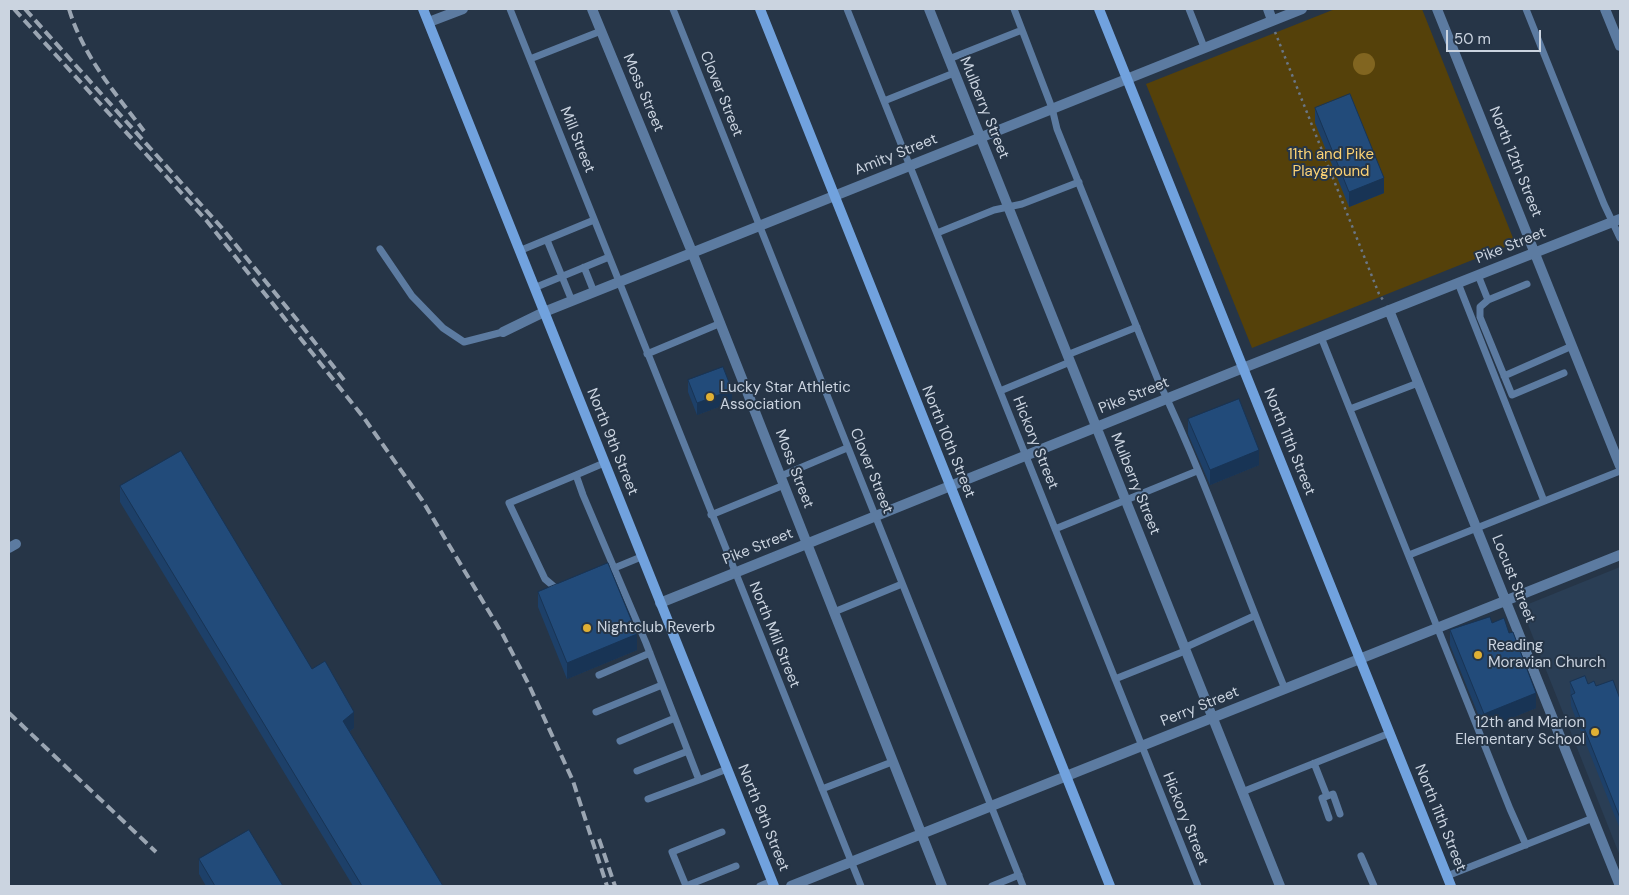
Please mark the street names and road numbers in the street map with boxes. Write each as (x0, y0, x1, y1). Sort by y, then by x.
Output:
street label: Clover Street (696, 49, 746, 139)
street label: Moss Street (618, 51, 668, 135)
street label: Mulberry Street (955, 54, 1013, 162)
street label: Mill Street (556, 104, 598, 176)
street label: North 12th Street (1485, 104, 1545, 220)
street label: Amity Street (852, 130, 940, 180)
street label: Pike Street (1473, 224, 1549, 268)
street label: Pike Street (1096, 374, 1172, 418)
street label: North 10th Street (917, 383, 979, 501)
street label: North 9th Street (582, 386, 642, 498)
street label: North 11th Street (1259, 386, 1319, 498)
street label: Hickory Street (1008, 394, 1062, 492)
street label: Clover Street (846, 426, 896, 516)
street label: Moss Street (771, 427, 817, 511)
street label: Mulberry Street (1106, 430, 1164, 538)
street label: Pike Street (720, 525, 796, 569)
street label: Locust Street (1487, 532, 1539, 626)
street label: North Mill Street (745, 579, 803, 691)
street label: Perry Street (1158, 683, 1242, 731)
street label: North 9th Street (733, 762, 793, 874)
street label: North 11th Street (1410, 762, 1470, 874)
street label: Hickory Street (1158, 770, 1212, 868)

